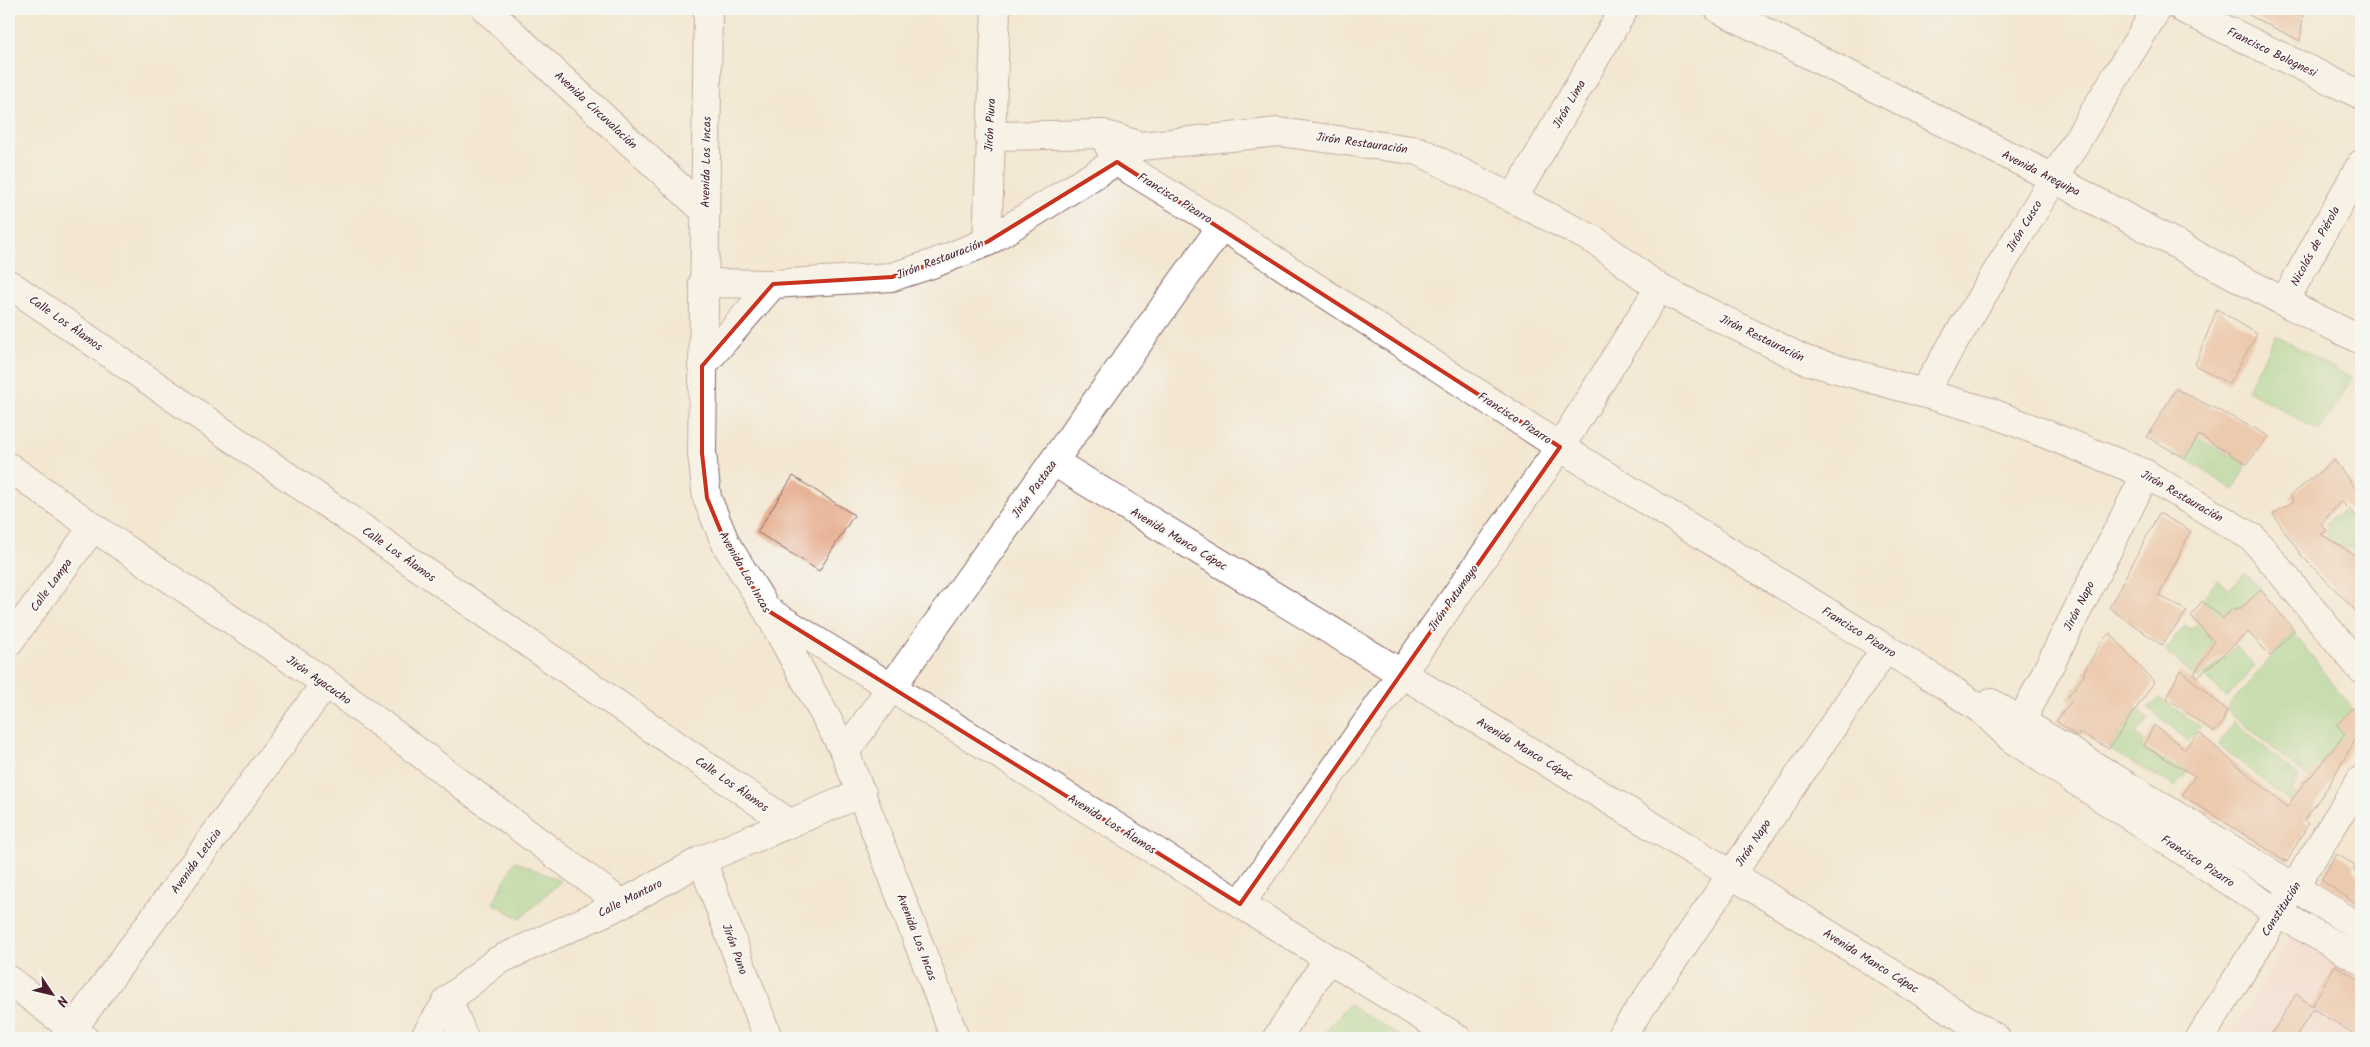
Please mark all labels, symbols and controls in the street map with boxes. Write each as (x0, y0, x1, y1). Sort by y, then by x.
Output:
street label: Francisco Bolognesi (2224, 22, 2321, 83)
street label: Avenida Circuvalación (550, 67, 642, 154)
street label: Jirón Lima (1548, 76, 1591, 132)
street label: Jirón Piura (980, 97, 1001, 152)
street label: Avenida Los Incas (696, 116, 717, 208)
street label: Jirón Restauración (1315, 128, 1409, 159)
street label: Avenida Arequipa (1998, 146, 2084, 202)
street label: Francisco Pizarro (1134, 168, 1216, 229)
street label: Jirón Cusco (2001, 197, 2047, 256)
street label: Nicolás de Piérola (2286, 202, 2346, 290)
street label: Jirón Restauración (894, 234, 987, 285)
street label: Calle Los Álamos (25, 291, 107, 356)
street label: Jirón Restauración (1716, 310, 1807, 367)
street label: Francisco Pizarro (1474, 387, 1555, 449)
street label: Jirón Pastaza (1007, 456, 1062, 522)
street label: Jirón Restauración (2137, 465, 2226, 528)
street label: Avenida Manco Cápac (1127, 503, 1231, 576)
street label: Calle Los Álamos (358, 522, 440, 587)
street label: Avenida Los Incas (713, 528, 776, 617)
street label: Calle Lampa (25, 554, 78, 616)
street label: Jirón Putumayo (1423, 561, 1484, 636)
street label: Jirón Napo (2059, 578, 2100, 635)
street label: Francisco Pizarro (1818, 602, 1900, 663)
street label: Jirón Ayacucho (282, 651, 355, 710)
street label: Avenida Manco Cápac (1473, 713, 1577, 786)
street label: Calle Los Álamos (691, 752, 773, 817)
street label: Avenida Los Álamos (1064, 790, 1160, 859)
street label: Jirón Napo (1730, 816, 1776, 871)
street label: Avenida Leticia (166, 824, 227, 898)
street label: Francisco Pizarro (2157, 830, 2238, 892)
street label: Calle Mantaro (595, 874, 666, 923)
street label: Constitución (2257, 878, 2306, 940)
street label: Avenida Los Incas (891, 891, 942, 983)
street label: Jirón Puno (717, 921, 753, 977)
street label: Avenida Manco Cápac (1819, 924, 1922, 999)
north arrow (28, 970, 78, 1020)
text: N (50, 991, 73, 1011)

